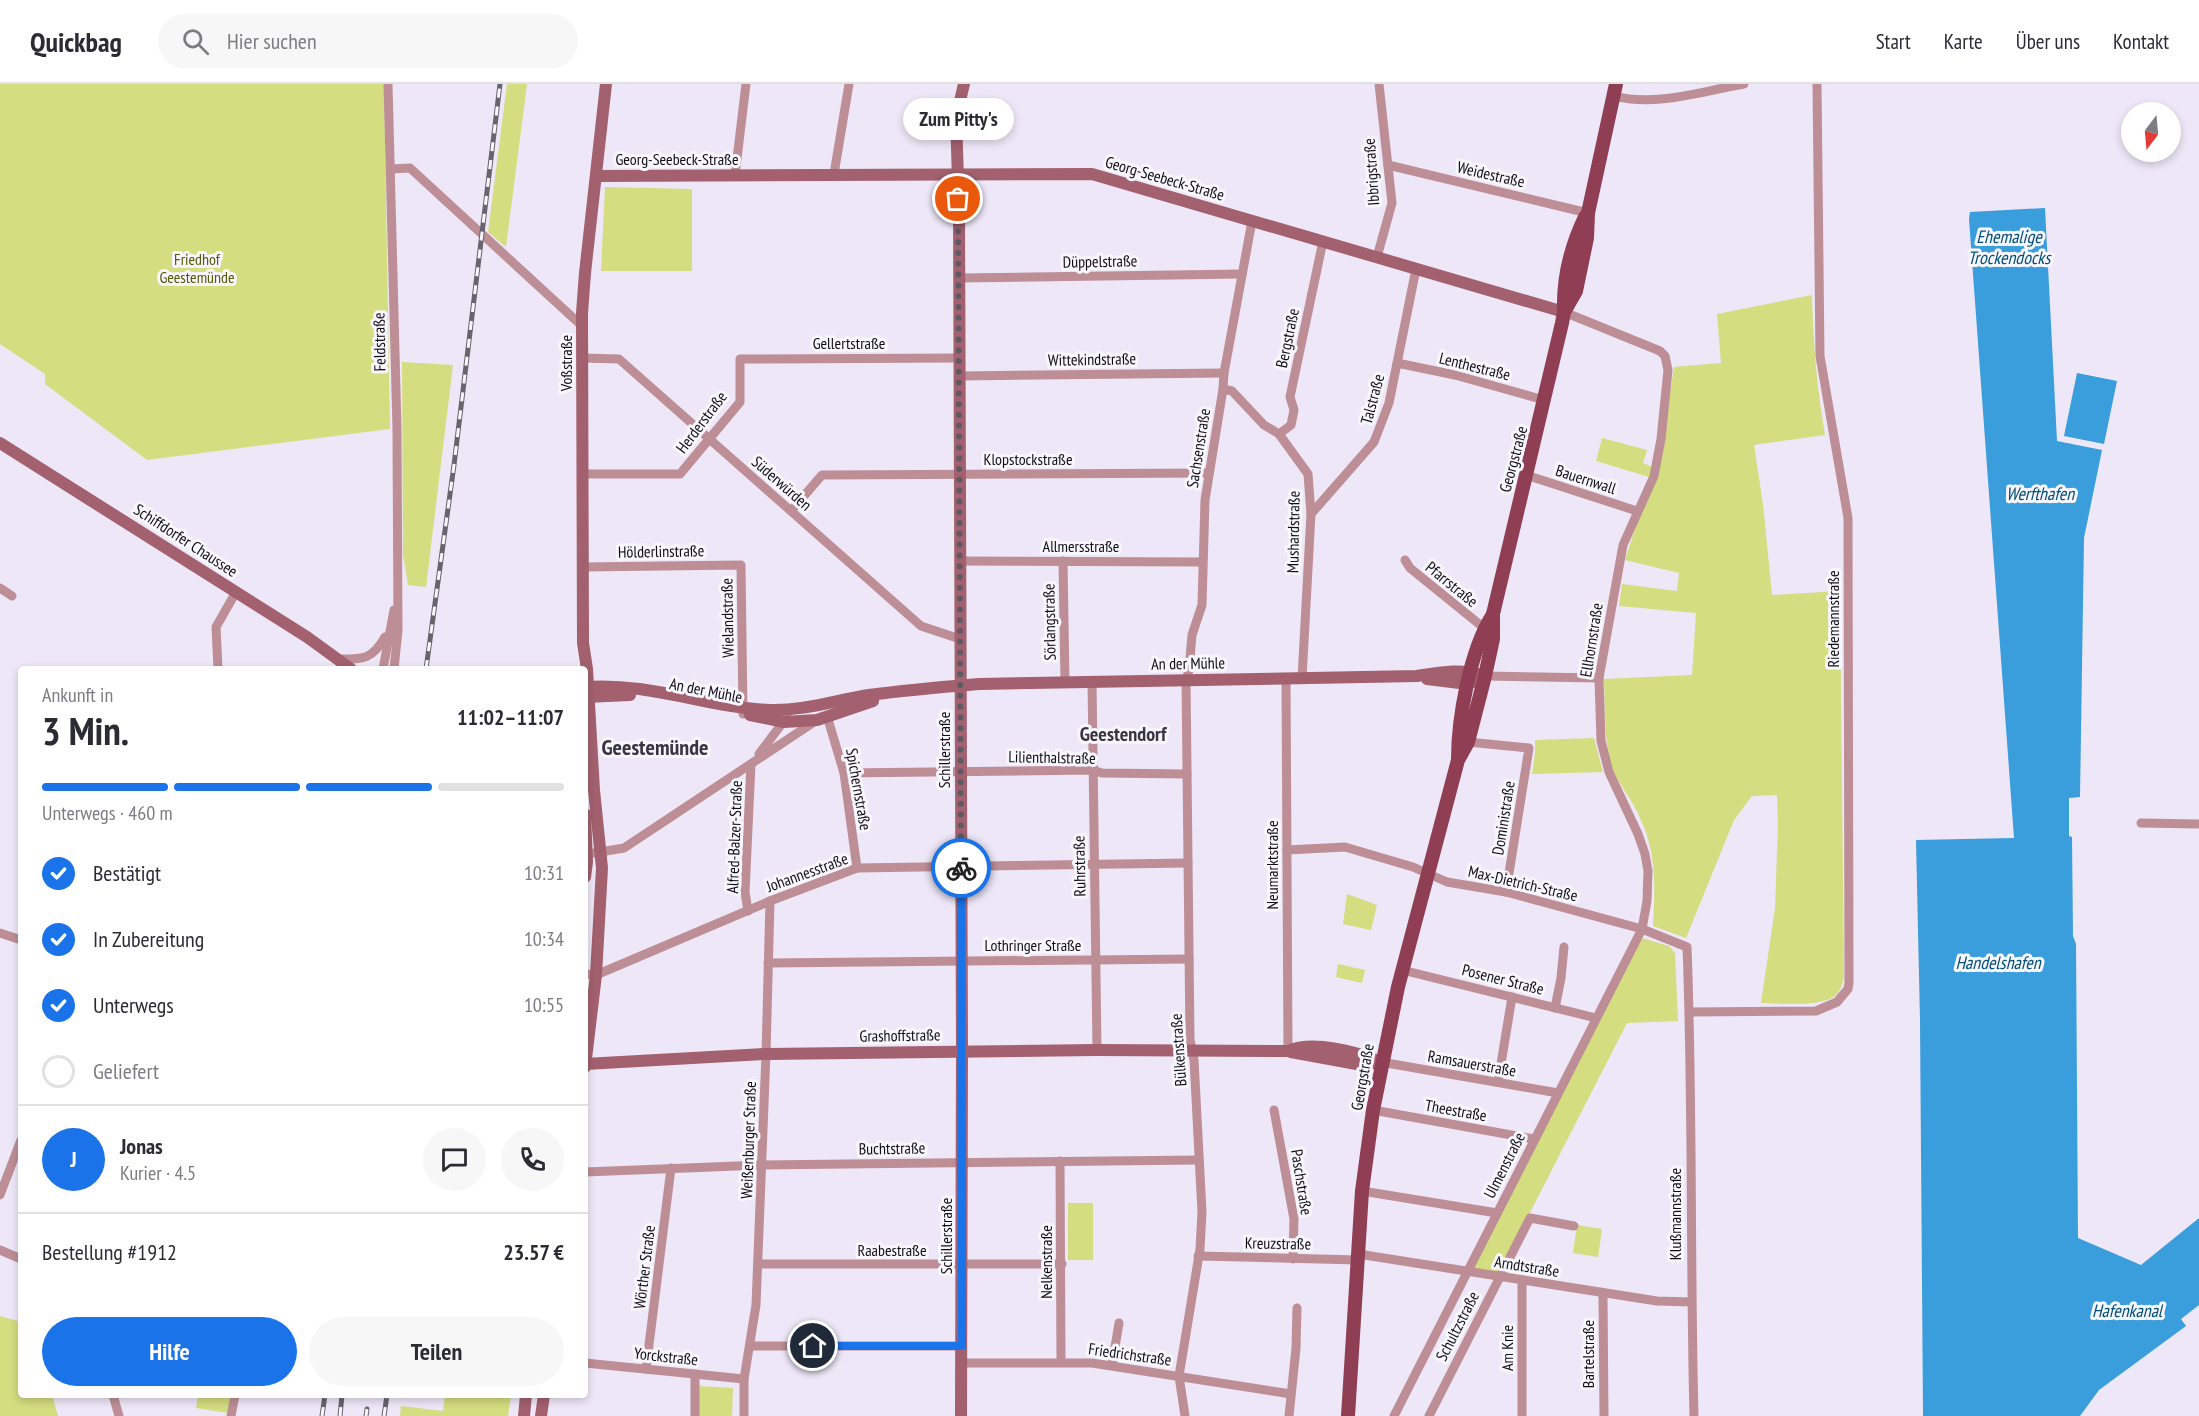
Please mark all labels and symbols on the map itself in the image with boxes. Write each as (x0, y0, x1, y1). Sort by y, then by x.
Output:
callout: Zum Pitty's (902, 97, 1014, 139)
north arrow (2121, 102, 2181, 162)
street label: Ibbrigstraße (1359, 138, 1383, 206)
street label: Georg-Seebeck-Straße (615, 149, 739, 169)
street label: Georg-Seebeck-Straße (1103, 151, 1227, 205)
street label: Weidestraße (1455, 157, 1527, 191)
pin (932, 173, 983, 224)
water label: Ehemalige Trockendocks (1968, 225, 2052, 269)
park label: Friedhof Geestemünde (159, 249, 235, 287)
street label: Düppelstraße (1063, 250, 1137, 272)
street label: Bergstraße (1271, 306, 1303, 370)
street label: Feldstraße (368, 312, 390, 372)
street label: Gellertstraße (813, 333, 885, 353)
street label: Voßstraße (556, 335, 576, 392)
street label: Wittekindstraße (1048, 348, 1136, 370)
street label: Lenthestraße (1437, 348, 1513, 384)
street label: Talstraße (1356, 372, 1388, 426)
street label: Herderstraße (671, 387, 731, 457)
street label: Sachsenstraße (1182, 407, 1214, 489)
street label: Georgstraße (1495, 424, 1531, 494)
street label: Klopstockstraße (984, 449, 1073, 469)
street label: Süderwürden (748, 451, 816, 515)
street label: Bauernwall (1553, 460, 1619, 498)
water label: Werfthafen (2006, 482, 2075, 505)
street label: Mushardstraße (1282, 491, 1304, 573)
street label: Schiffdorfer Chaussee (130, 499, 242, 581)
street label: Allmersstraße (1043, 536, 1119, 556)
street label: Hölderlinstraße (618, 540, 704, 562)
street label: Pfarrstraße (1422, 557, 1482, 611)
street label: Riedemannstraße (1823, 570, 1843, 668)
street label: Wielandstraße (716, 578, 738, 658)
street label: Sörlangstraße (1038, 583, 1060, 661)
street label: Ellhornstraße (1575, 602, 1607, 678)
street label: An der Mühle (1151, 652, 1225, 674)
street label: An der Mühle (668, 673, 744, 707)
street label: Schillerstraße (934, 712, 954, 788)
district label: Geestendorf (1080, 721, 1168, 747)
district label: Geestemünde (602, 733, 708, 761)
street label: Spichernstraße (842, 746, 876, 832)
street label: Lilienthalstraße (1008, 746, 1096, 768)
street label: Alfred-Balzer-Straße (722, 780, 746, 894)
street label: Doministraße (1487, 780, 1519, 856)
street label: Neumarktstraße (1262, 821, 1282, 909)
street label: Ruhrstraße (1068, 835, 1090, 897)
courier (931, 838, 991, 898)
street label: Johannesstraße (763, 848, 850, 896)
street label: Max-Dietrich-Straße (1466, 861, 1580, 905)
street label: Lothringer Straße (985, 935, 1081, 955)
water label: Handelshafen (1955, 951, 2042, 974)
street label: Posener Straße (1460, 959, 1546, 999)
street label: Bülkenstraße (1165, 1013, 1191, 1087)
street label: Grashoffstraße (859, 1024, 941, 1046)
street label: Georgstraße (1346, 1042, 1378, 1112)
street label: Ramsauerstraße (1426, 1045, 1518, 1081)
street label: Weißenburger Straße (736, 1081, 760, 1199)
street label: Theestraße (1424, 1095, 1488, 1125)
street label: Ulmenstraße (1479, 1129, 1529, 1201)
street label: Buchtstraße (859, 1137, 925, 1159)
street label: Paschstraße (1287, 1148, 1317, 1216)
street label: Klußmannstraße (1665, 1168, 1685, 1260)
street label: Schillerstraße (936, 1198, 956, 1274)
street label: Wörther Straße (629, 1224, 659, 1310)
street label: Nelkenstraße (1036, 1225, 1056, 1299)
street label: Kreuzstraße (1245, 1232, 1311, 1254)
street label: Raabestraße (857, 1240, 927, 1260)
street label: Arndtstraße (1493, 1251, 1561, 1281)
street label: Schultzstraße (1431, 1288, 1483, 1364)
water label: Hafenkanal (2092, 1299, 2164, 1322)
pin (787, 1320, 838, 1371)
street label: Bartelstraße (1578, 1320, 1598, 1388)
street label: Am Knie (1497, 1325, 1517, 1371)
street label: Friedrichstraße (1087, 1338, 1173, 1370)
street label: Yorckstraße (633, 1343, 699, 1369)

